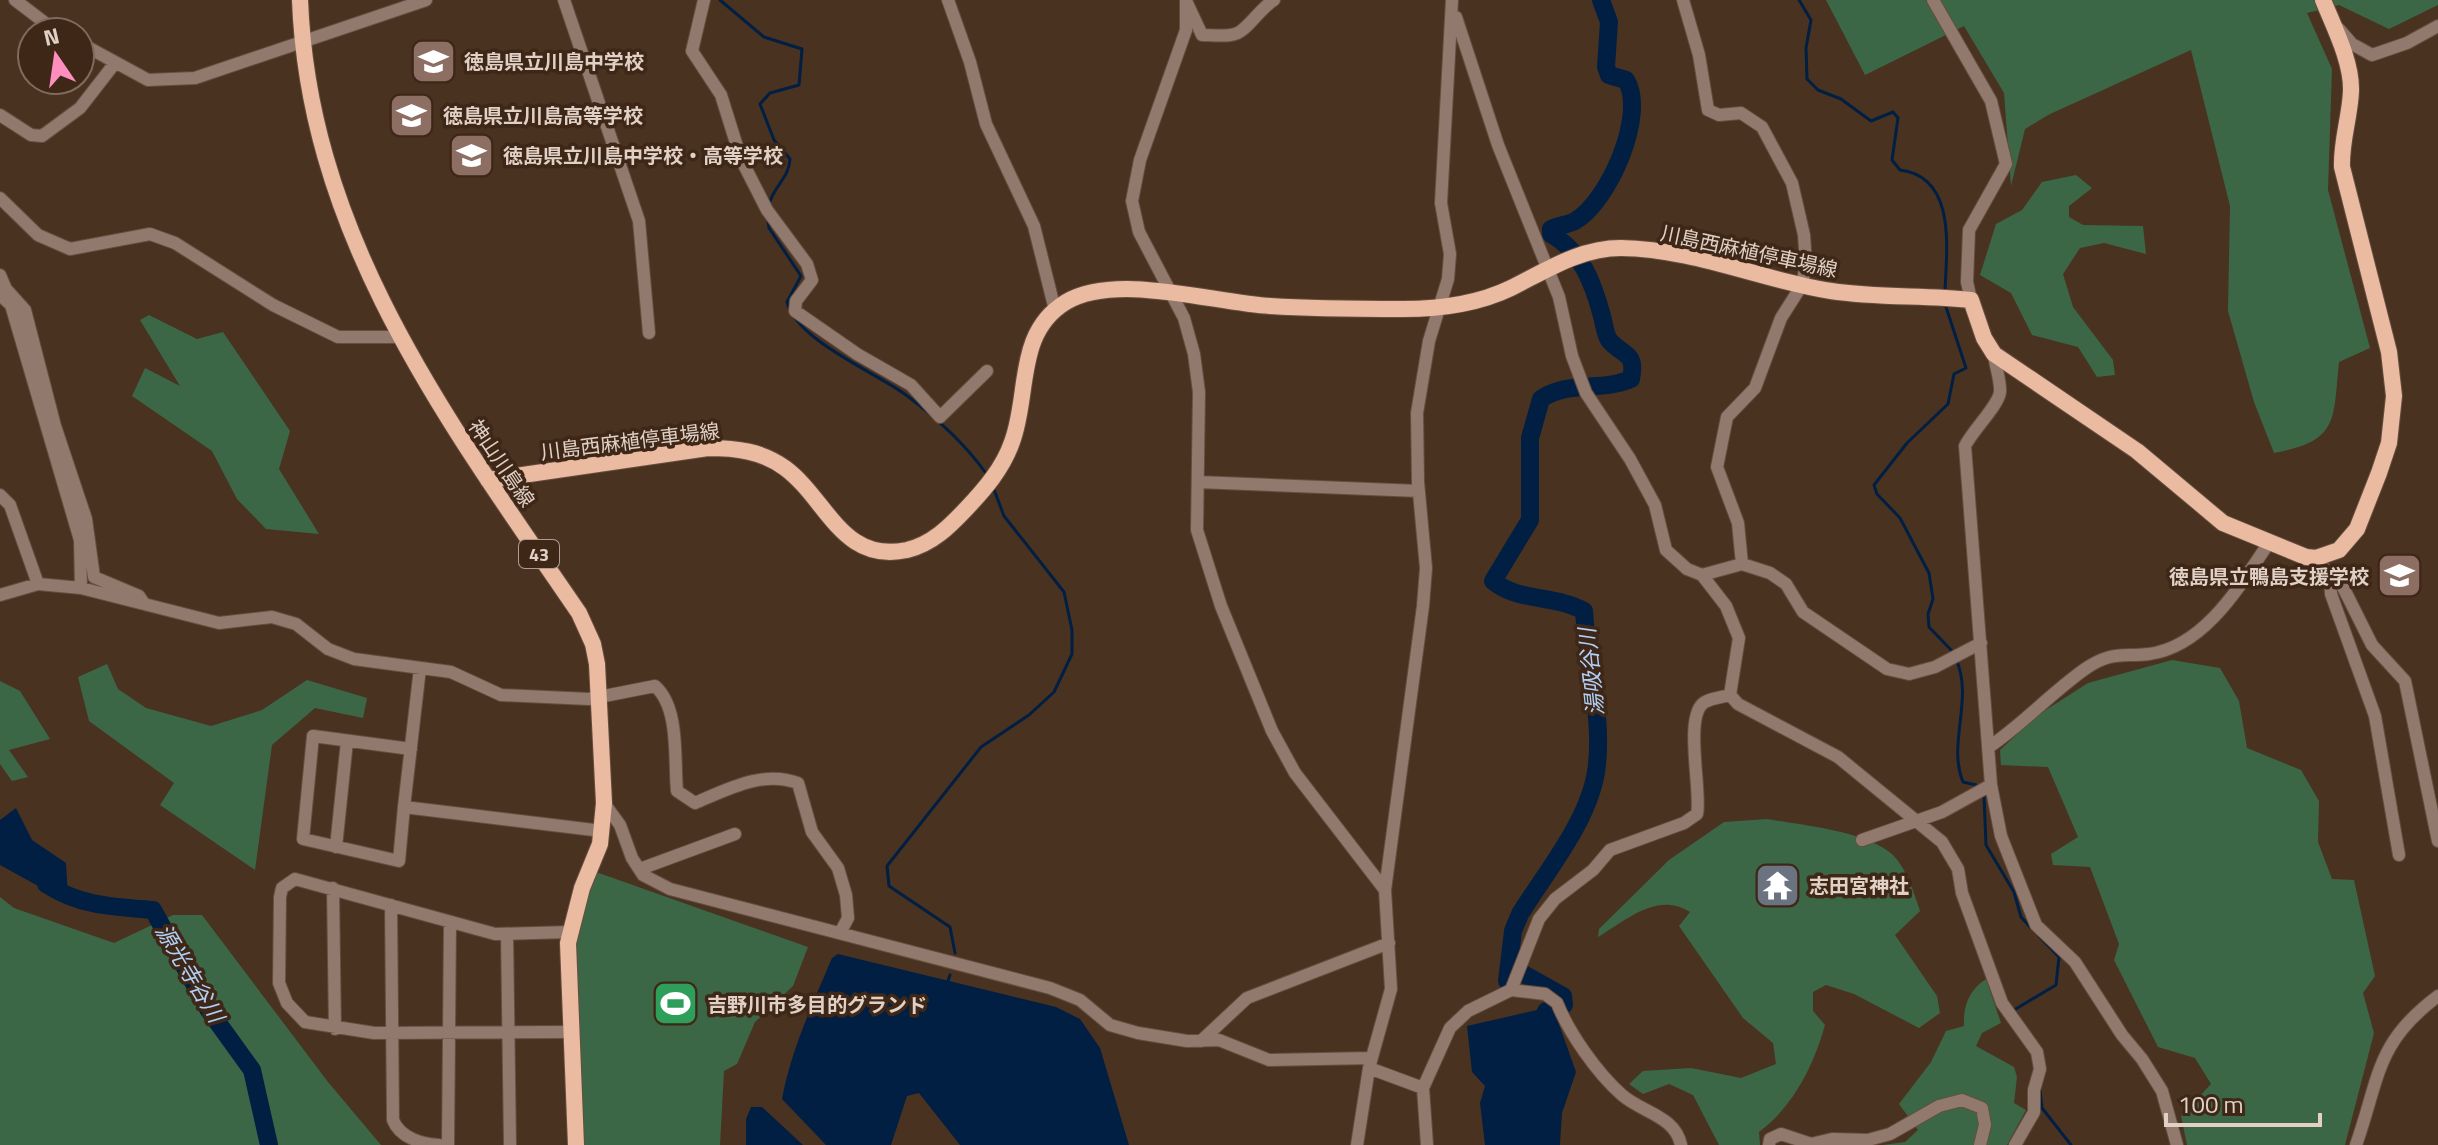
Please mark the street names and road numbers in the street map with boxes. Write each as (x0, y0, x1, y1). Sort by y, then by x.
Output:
street label: 川島西麻植停車場線 (1658, 217, 1840, 285)
street label: 神山川島線 (461, 413, 543, 513)
street label: 川島西麻植停車場線 (539, 415, 721, 467)
road number: 43 (519, 540, 559, 568)

